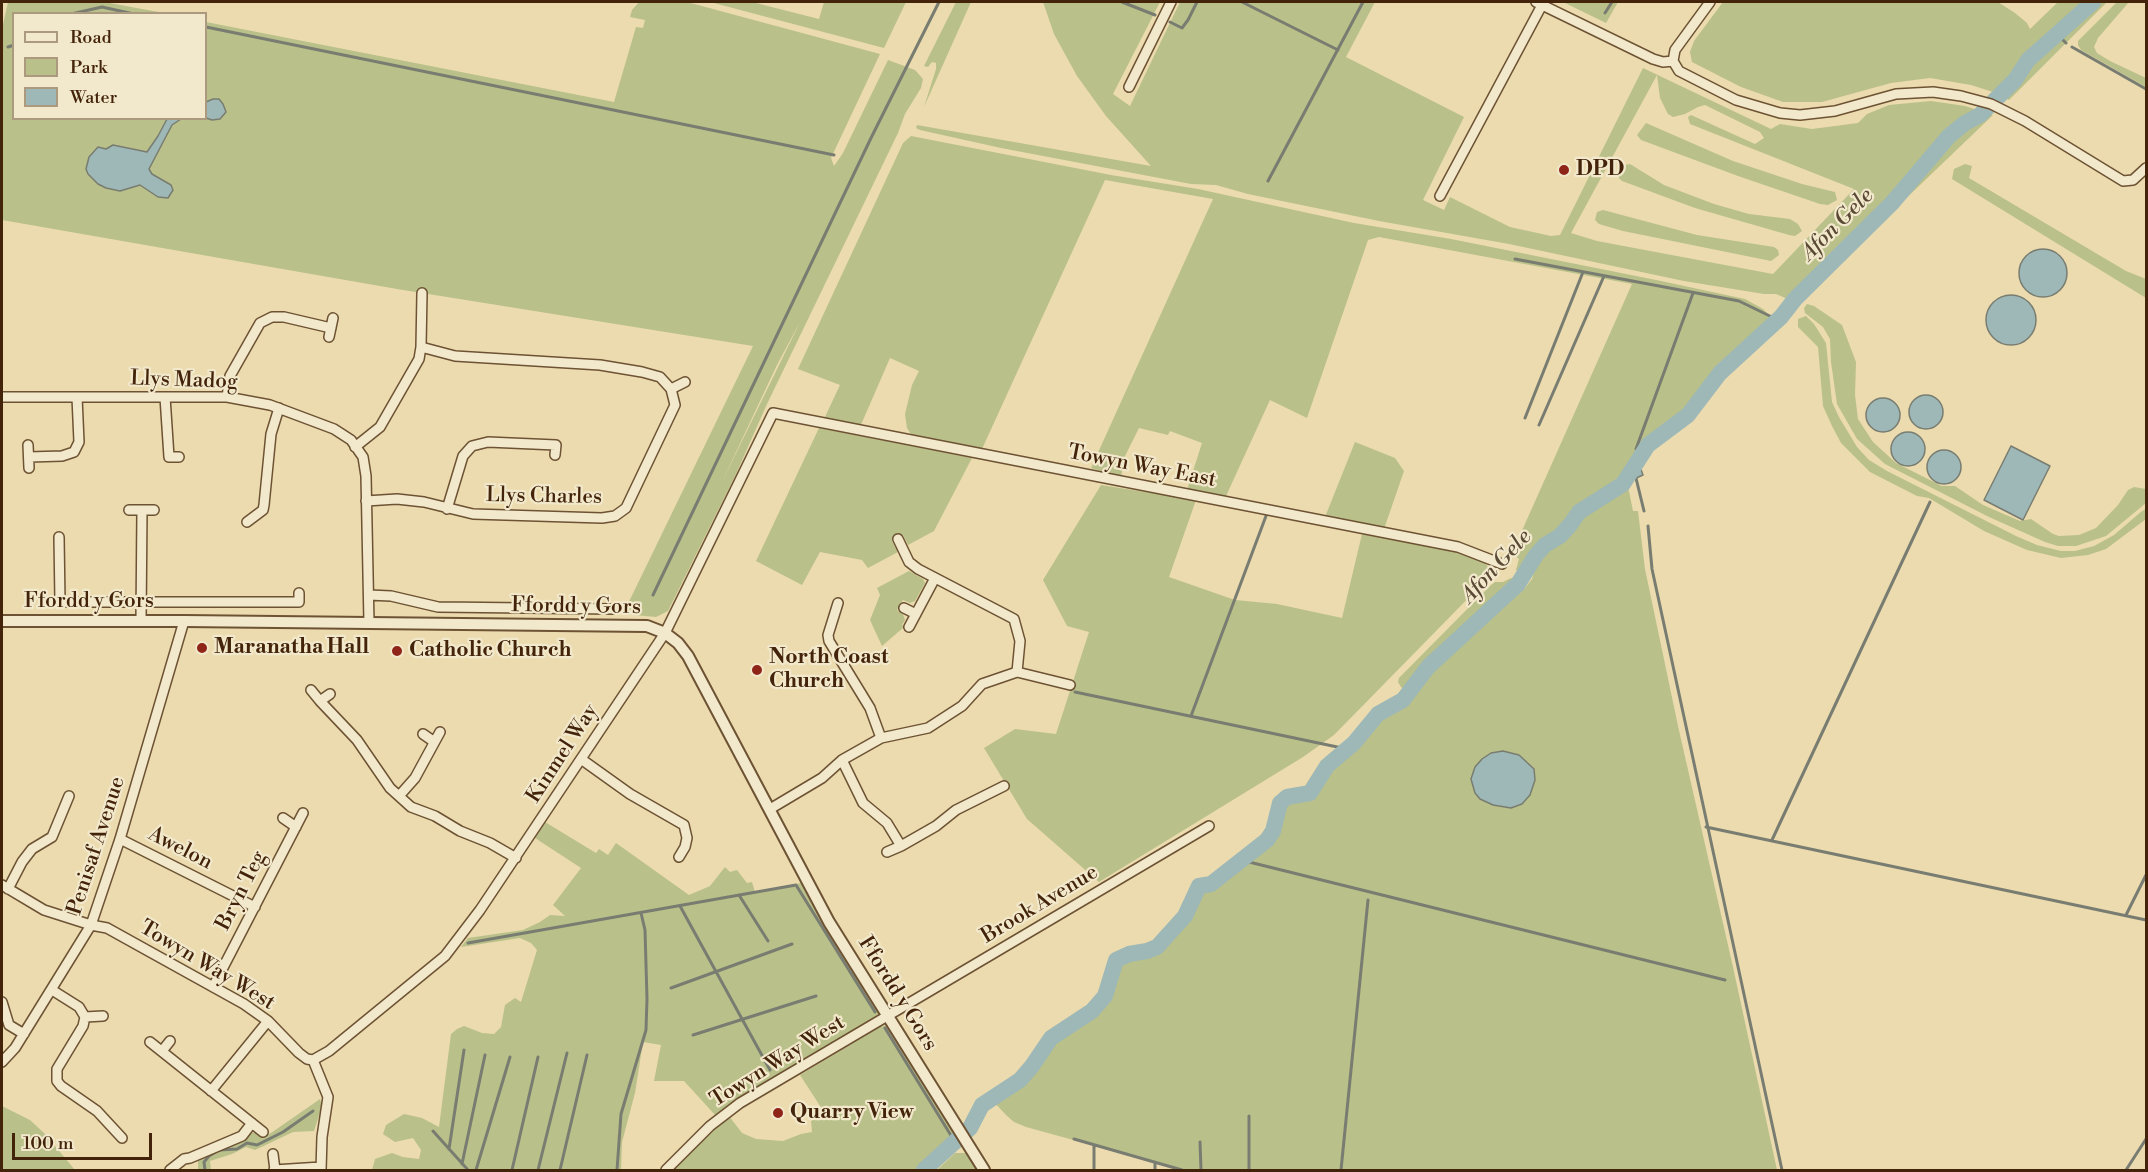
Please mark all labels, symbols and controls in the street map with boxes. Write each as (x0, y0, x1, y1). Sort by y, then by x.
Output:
legend (12, 12, 207, 120)
text: Road (70, 26, 112, 49)
text: Park (70, 56, 107, 79)
text: Water (70, 86, 117, 109)
place label: DPD (1576, 157, 1624, 183)
marker: DPD (1557, 163, 1571, 177)
water label: Afon Gele (1796, 183, 1880, 267)
street label: Llys Madog (130, 367, 238, 395)
street label: Towyn Way East (1066, 440, 1218, 494)
street label: Llys Charles (486, 483, 602, 511)
water label: Afon Gele (1456, 525, 1538, 609)
street label: Ffordd y Gors (24, 589, 154, 615)
street label: Ffordd y Gors (511, 593, 641, 621)
place label: Maranatha Hall (214, 635, 369, 661)
place label: Catholic Church (409, 638, 572, 664)
marker: Maranatha Hall (195, 641, 209, 655)
marker: Catholic Church (390, 644, 404, 658)
place label: North Coast Church (769, 645, 888, 695)
marker: North Coast Church (750, 663, 764, 677)
street label: Kinmel Way (522, 700, 604, 808)
street label: Penisaf Avenue (63, 774, 131, 918)
street label: Awelon (144, 822, 216, 876)
street label: Bryn Teg (211, 847, 273, 935)
street label: Brook Avenue (977, 860, 1103, 950)
street label: Towyn Way West (135, 916, 279, 1016)
street label: Ffordd y Gors (852, 932, 942, 1056)
street label: Towyn Way West (706, 1011, 850, 1113)
place label: Quarry View (790, 1100, 913, 1126)
marker: Quarry View (771, 1106, 785, 1120)
scale bar (15, 1121, 154, 1159)
text: 100 m (23, 1132, 74, 1155)

